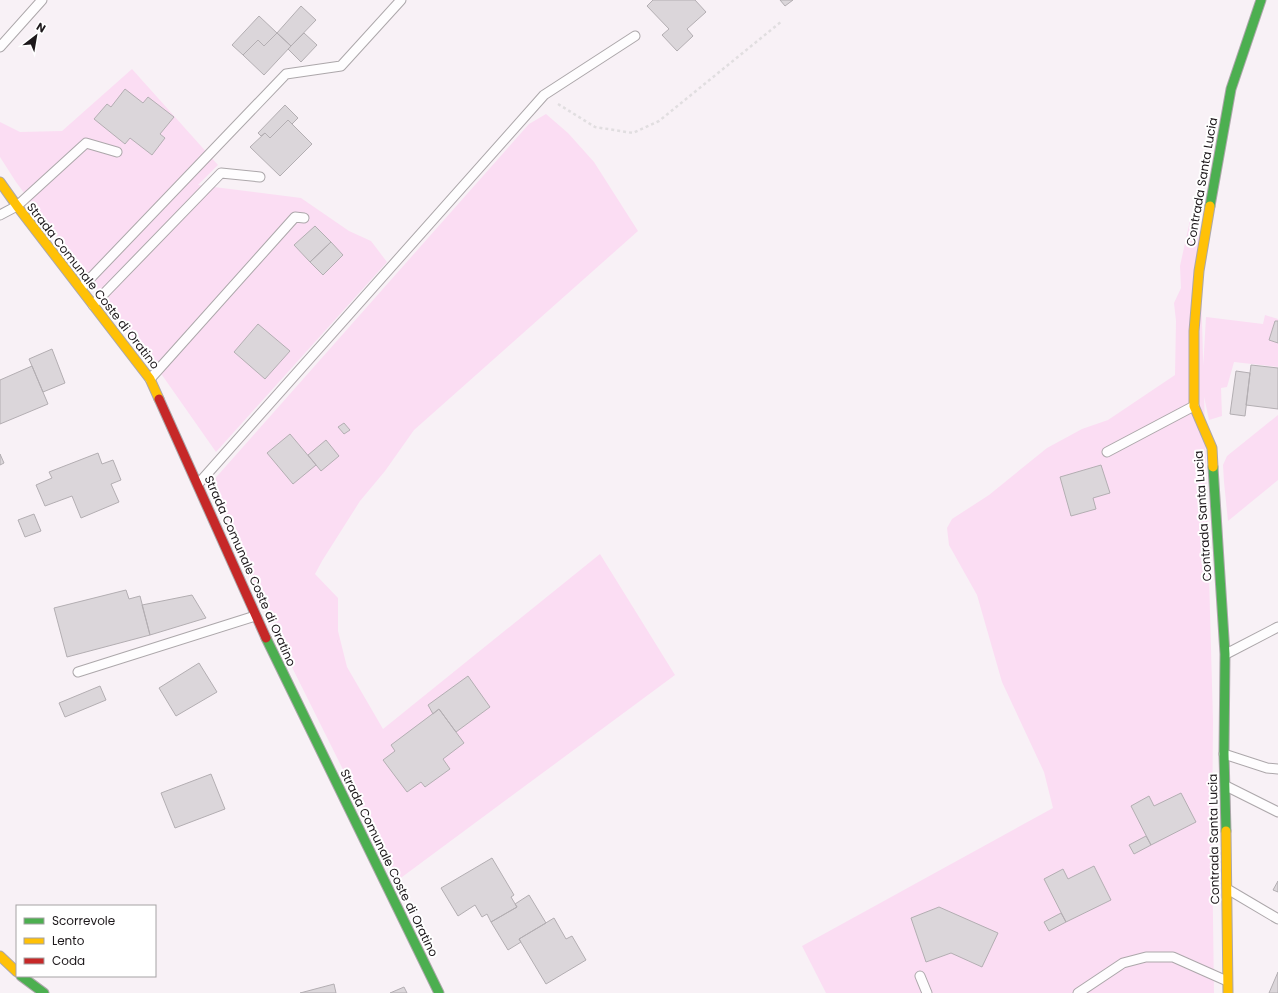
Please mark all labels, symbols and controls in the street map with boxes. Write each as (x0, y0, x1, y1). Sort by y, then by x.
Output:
north arrow (16, 16, 56, 56)
text: N (33, 18, 49, 36)
street label: Contrada Santa Lucia (1182, 116, 1221, 248)
street label: Strada Comunale Coste di Oratino (23, 199, 164, 373)
street label: Contrada Santa Lucia (1189, 450, 1216, 582)
street label: Strada Comunale Coste di Oratino (201, 473, 300, 669)
street label: Strada Comunale Coste di Oratino (336, 766, 443, 960)
street label: Contrada Santa Lucia (1204, 773, 1223, 905)
legend (16, 905, 156, 977)
text: Scorrevole (52, 912, 115, 929)
text: Lento (52, 932, 85, 949)
text: Coda (52, 952, 85, 969)

